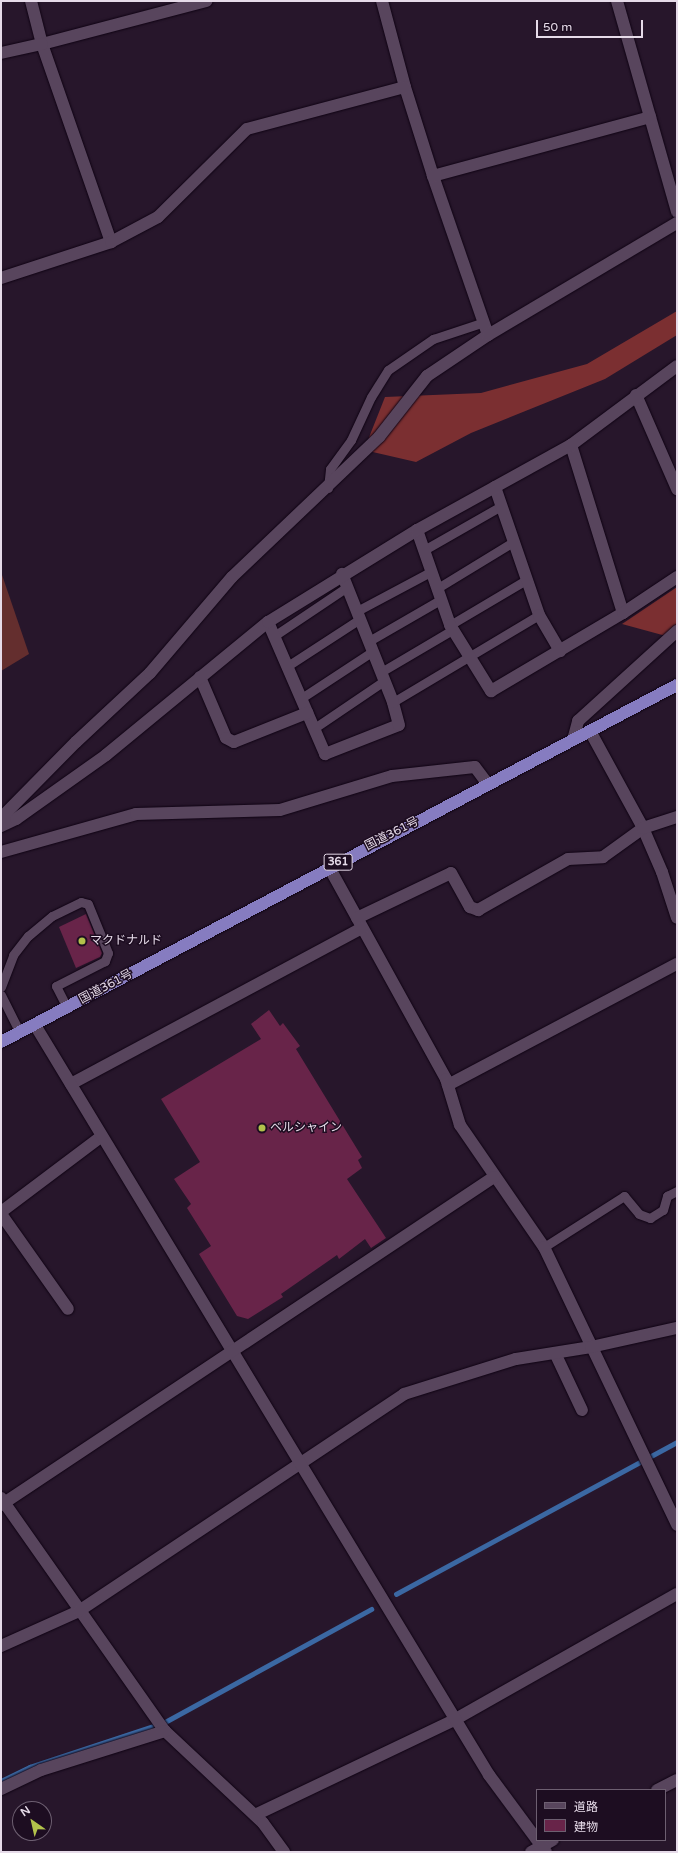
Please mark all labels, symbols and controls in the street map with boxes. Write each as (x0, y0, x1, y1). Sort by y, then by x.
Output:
scale bar (538, 12, 645, 38)
text: 50 m (543, 20, 572, 34)
street label: 国道361号 (363, 814, 421, 854)
road number: 361 (323, 853, 353, 871)
place label: マクドナルド (90, 934, 162, 948)
marker: マクドナルド (77, 936, 87, 946)
street label: 国道361号 (77, 967, 135, 1007)
place label: ベルシャイン (270, 1121, 342, 1135)
marker: ベルシャイン (257, 1123, 267, 1133)
legend (536, 1789, 666, 1841)
text: 道路 (574, 1800, 598, 1814)
north arrow (12, 1801, 52, 1841)
text: N (18, 1804, 33, 1819)
text: 建物 (574, 1820, 598, 1834)

